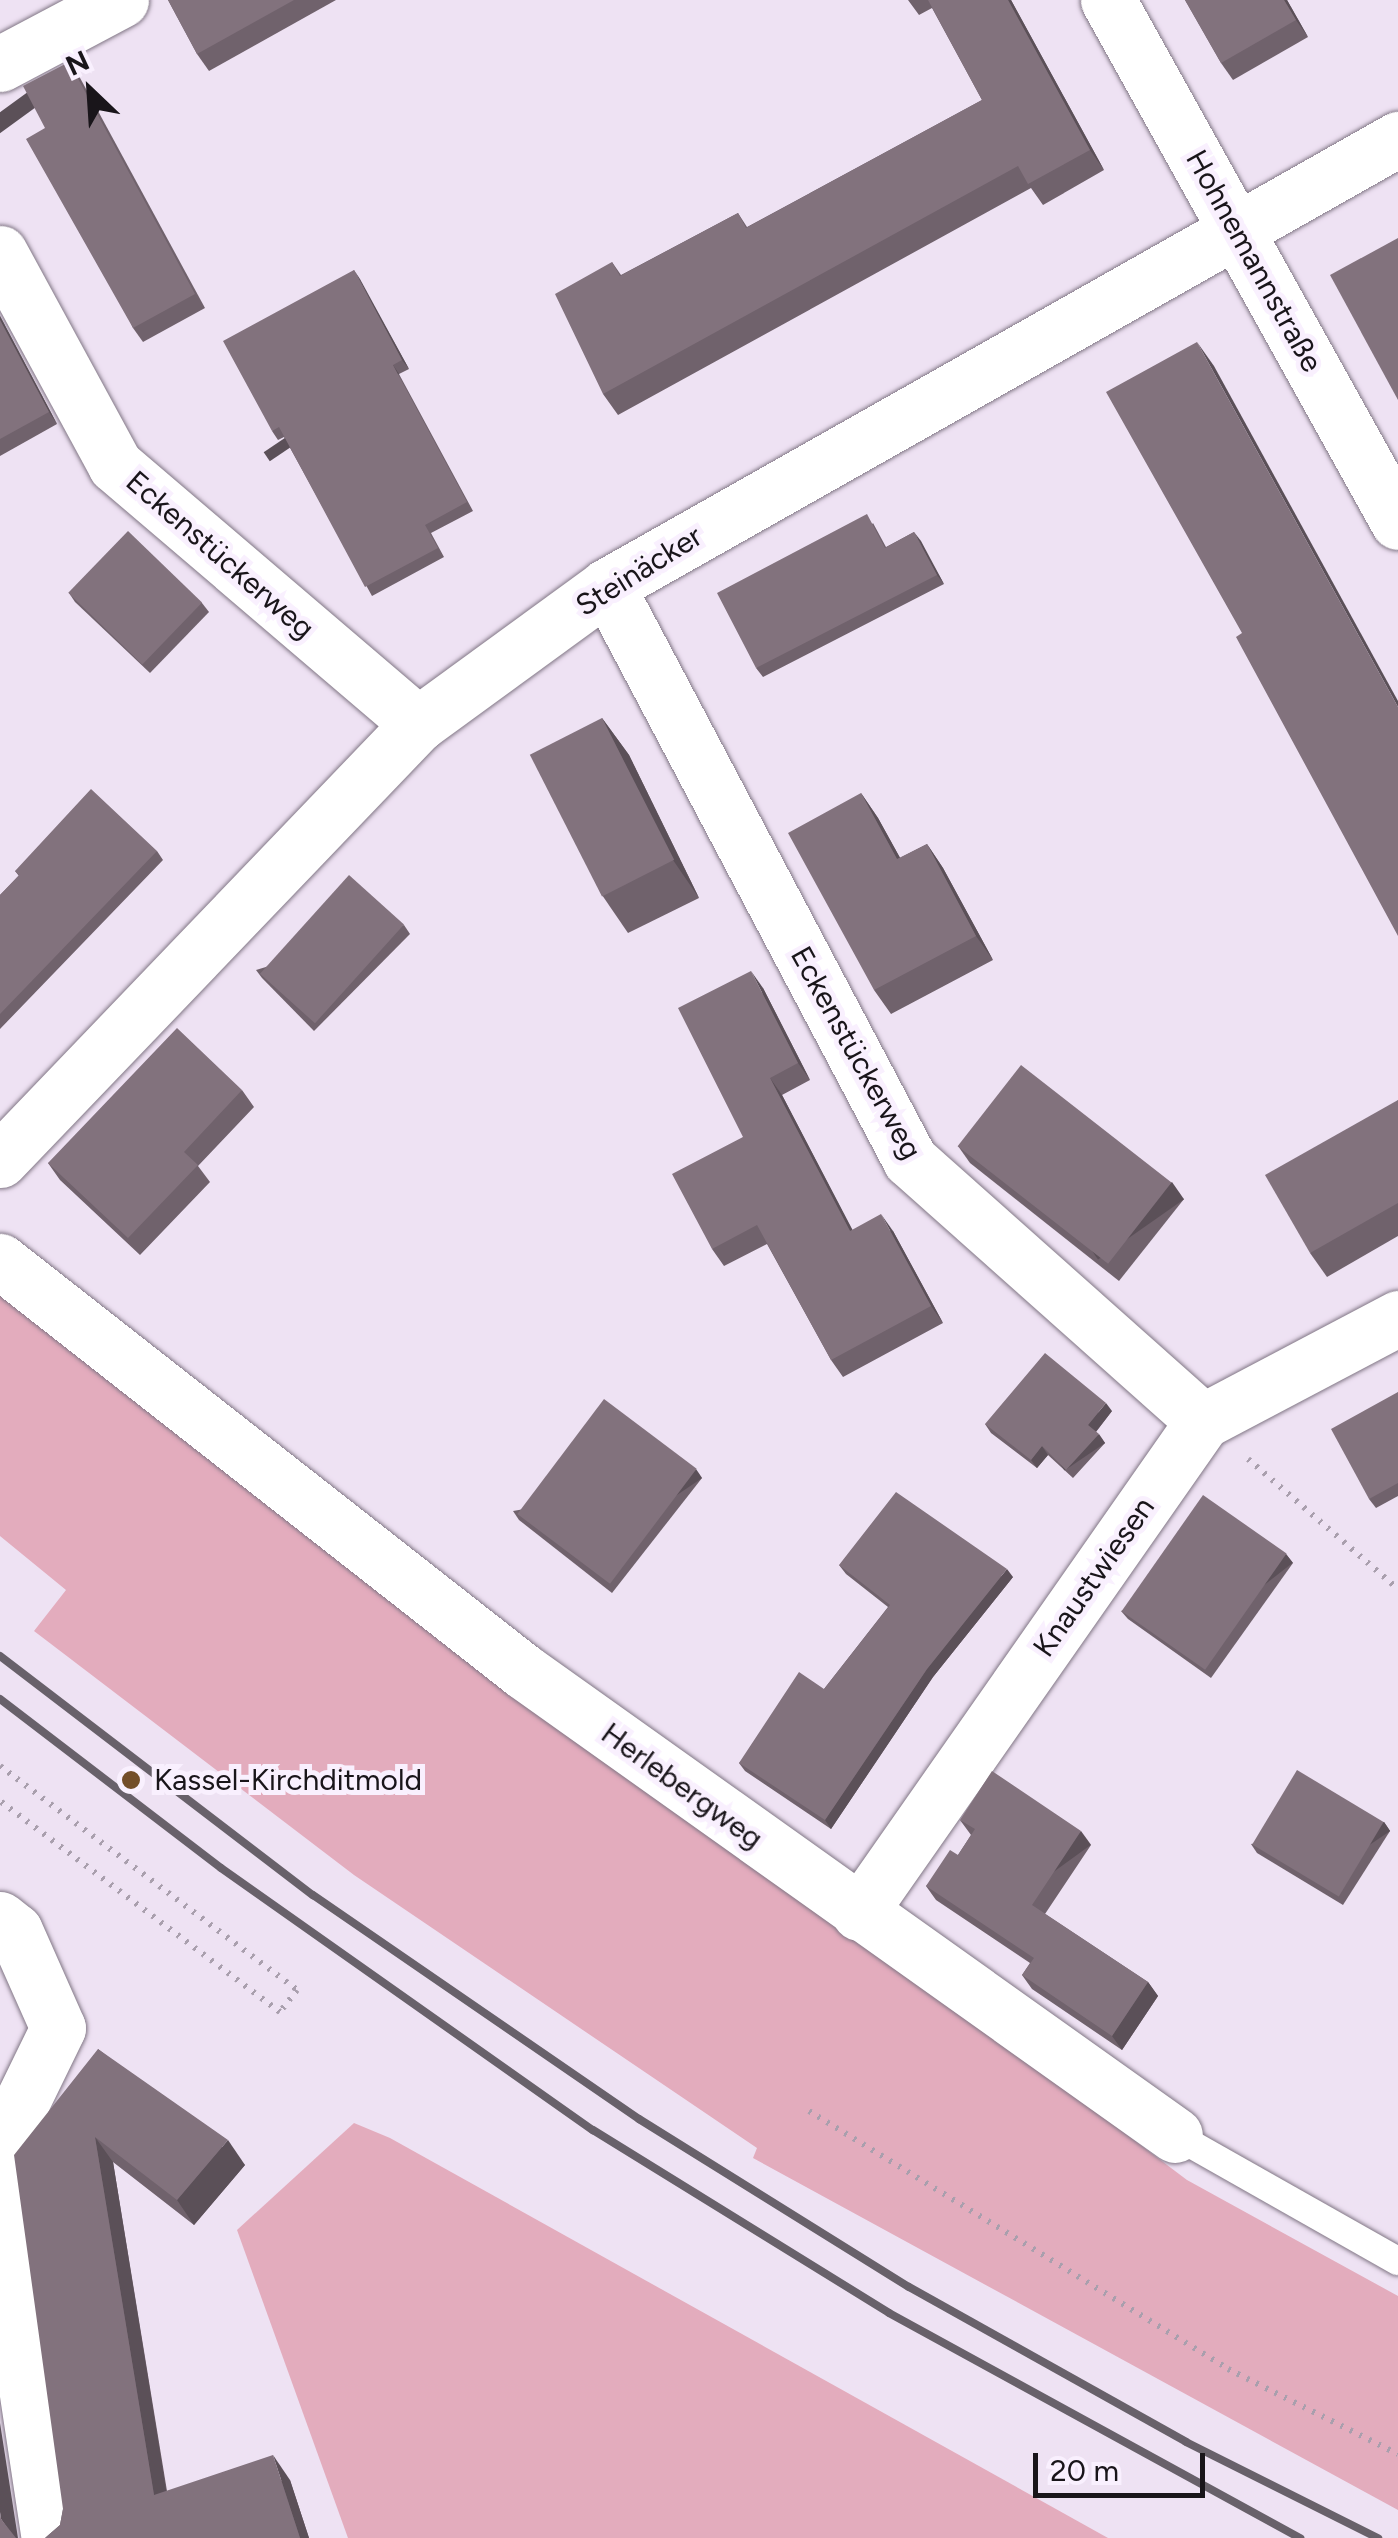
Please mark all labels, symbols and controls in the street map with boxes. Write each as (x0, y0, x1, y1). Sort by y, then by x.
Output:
north arrow (40, 40, 140, 140)
text: N (60, 43, 94, 83)
street label: Hohnemannstraße (1178, 144, 1330, 378)
street label: Eckenstückerweg (119, 463, 321, 647)
street label: Steinäcker (569, 518, 709, 624)
street label: Eckenstückerweg (783, 940, 929, 1166)
street label: Knaustwiesen (1026, 1490, 1162, 1664)
street label: Herlebergweg (594, 1715, 770, 1857)
place label: Kassel-Kirchditmold (154, 1762, 422, 1798)
marker: Kassel-Kirchditmold (118, 1767, 144, 1793)
scale bar (1038, 2433, 1210, 2495)
text: 20 m (1050, 2452, 1119, 2489)

